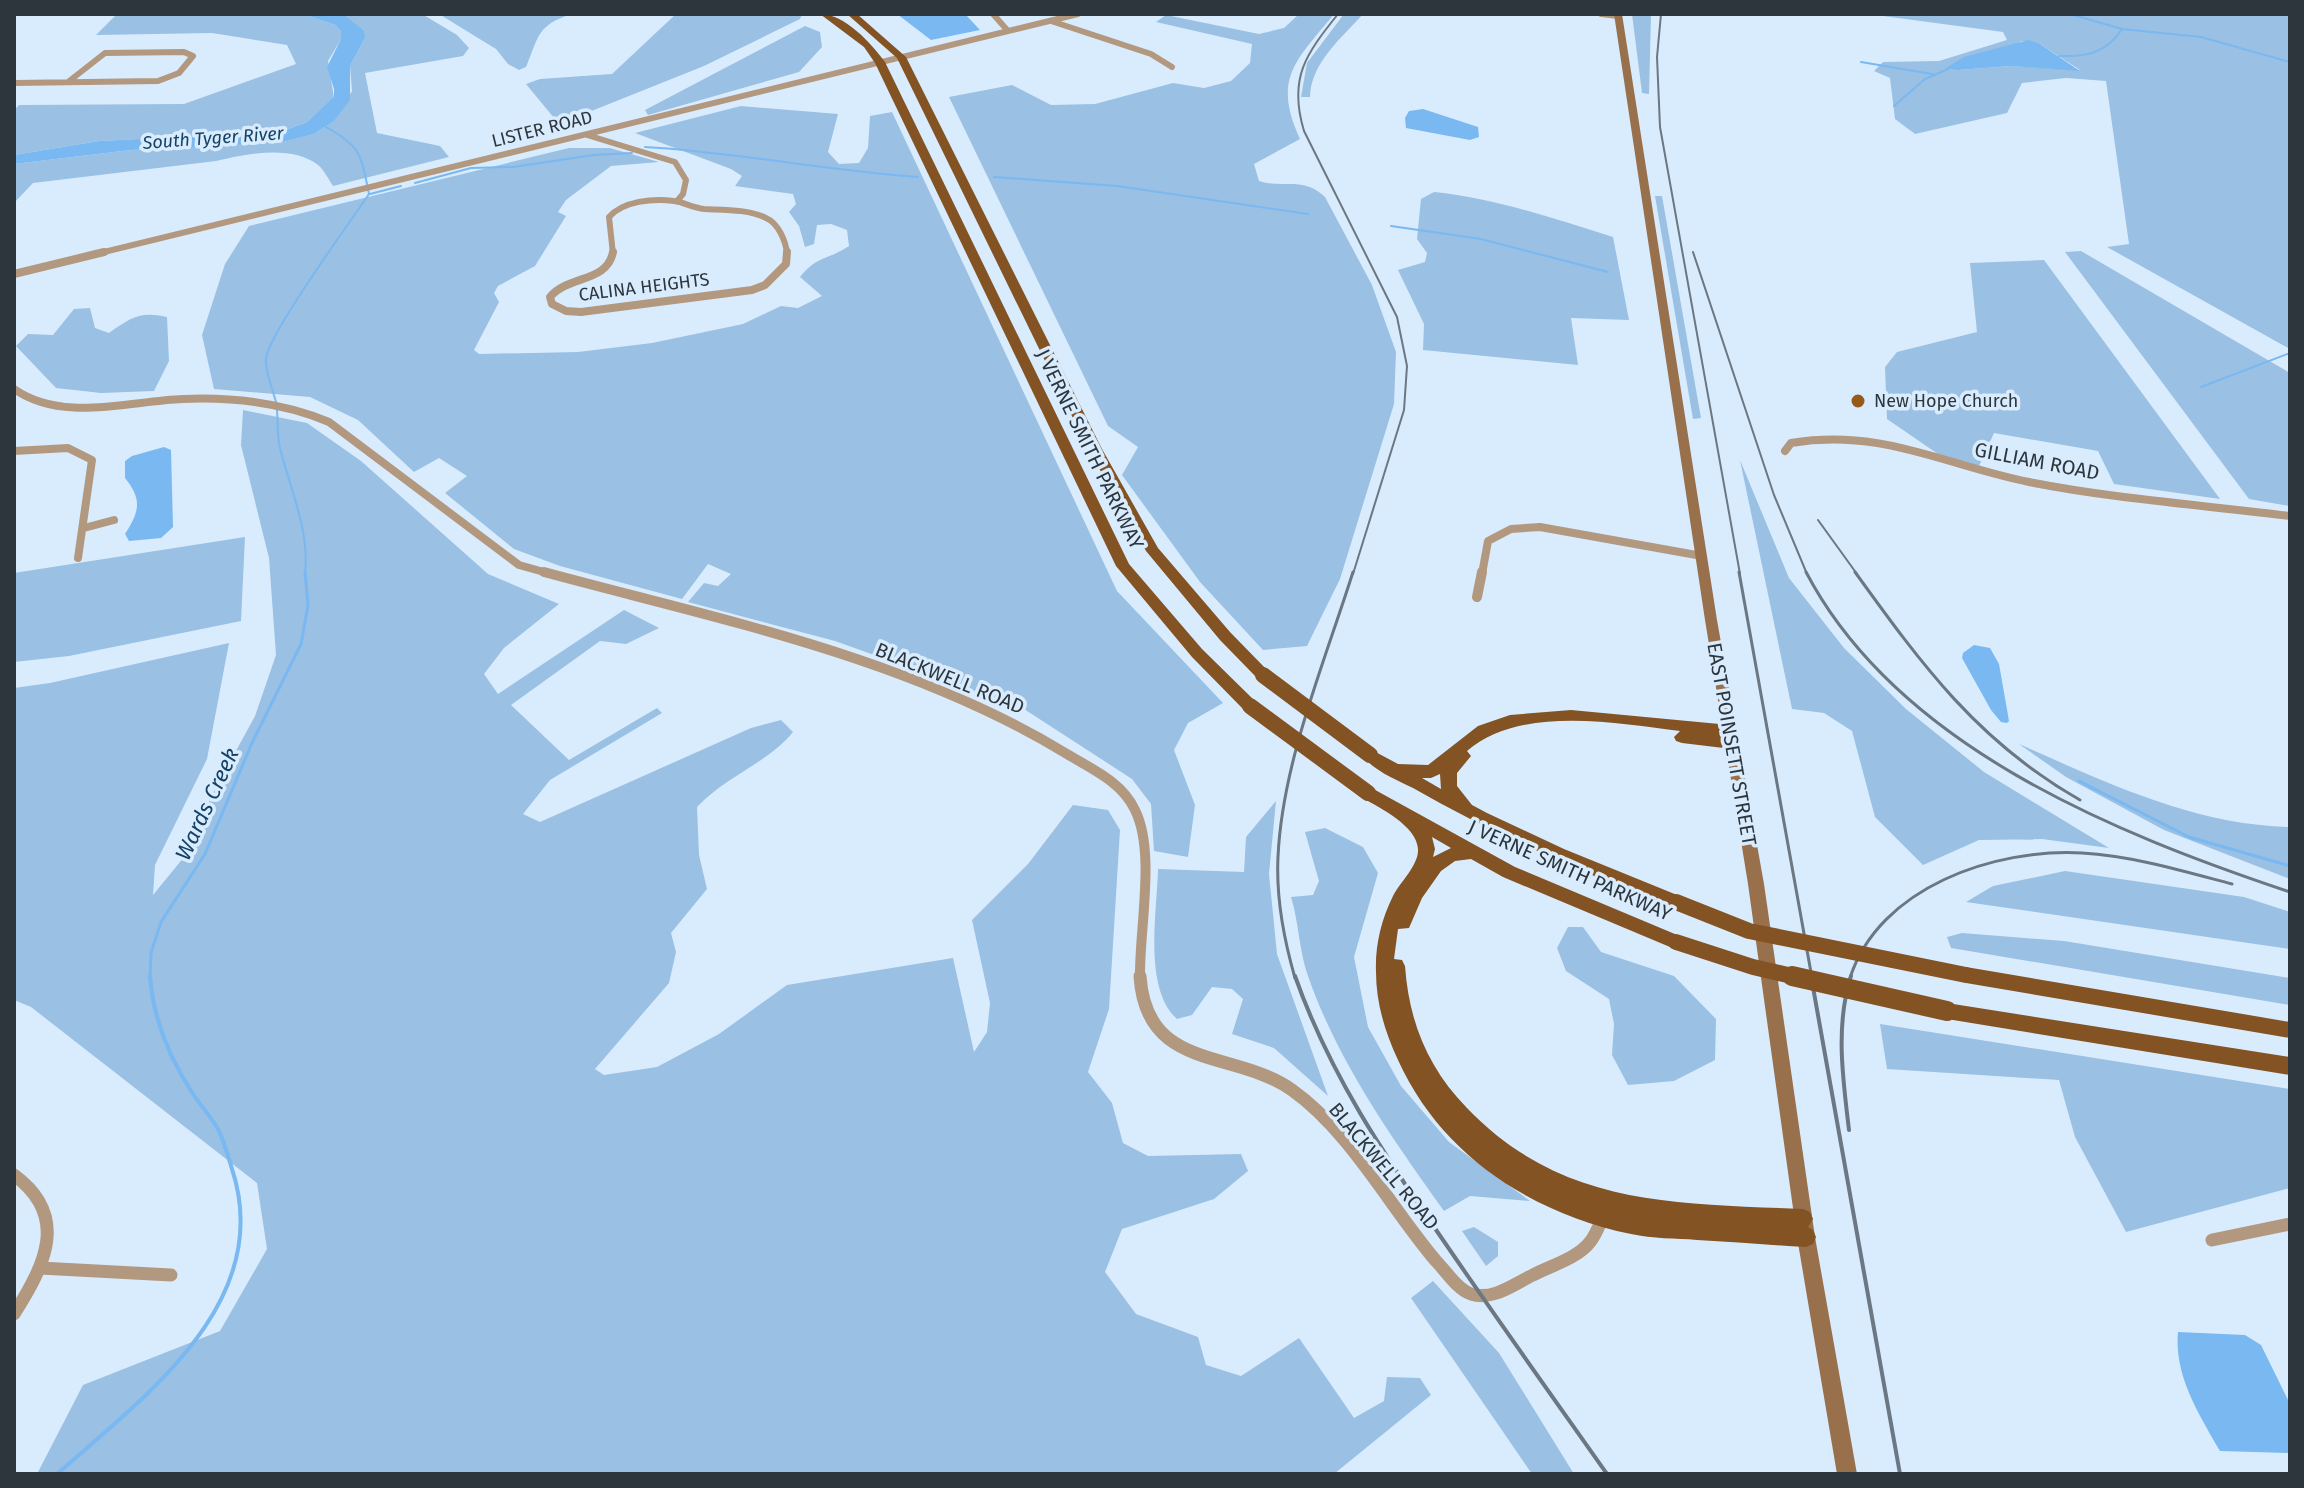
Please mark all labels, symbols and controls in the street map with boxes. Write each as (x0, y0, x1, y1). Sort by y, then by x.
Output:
street label: LISTER ROAD (489, 106, 595, 152)
water label: South Tyger River (141, 122, 285, 154)
street label: CALINA HEIGHTS (577, 268, 711, 306)
street label: J VERNE SMITH PARKWAY (1031, 345, 1149, 553)
place label: New Hope Church (1874, 390, 2018, 412)
marker: New Hope Church (1849, 392, 1867, 410)
street label: GILLIAM ROAD (1973, 437, 2101, 485)
street label: BLACKWELL ROAD (872, 637, 1028, 719)
street label: EAST POINSETT STREET (1702, 641, 1762, 848)
water label: Wards Creek (169, 743, 245, 865)
street label: J VERNE SMITH PARKWAY (1465, 814, 1675, 926)
street label: BLACKWELL ROAD (1324, 1097, 1444, 1235)

